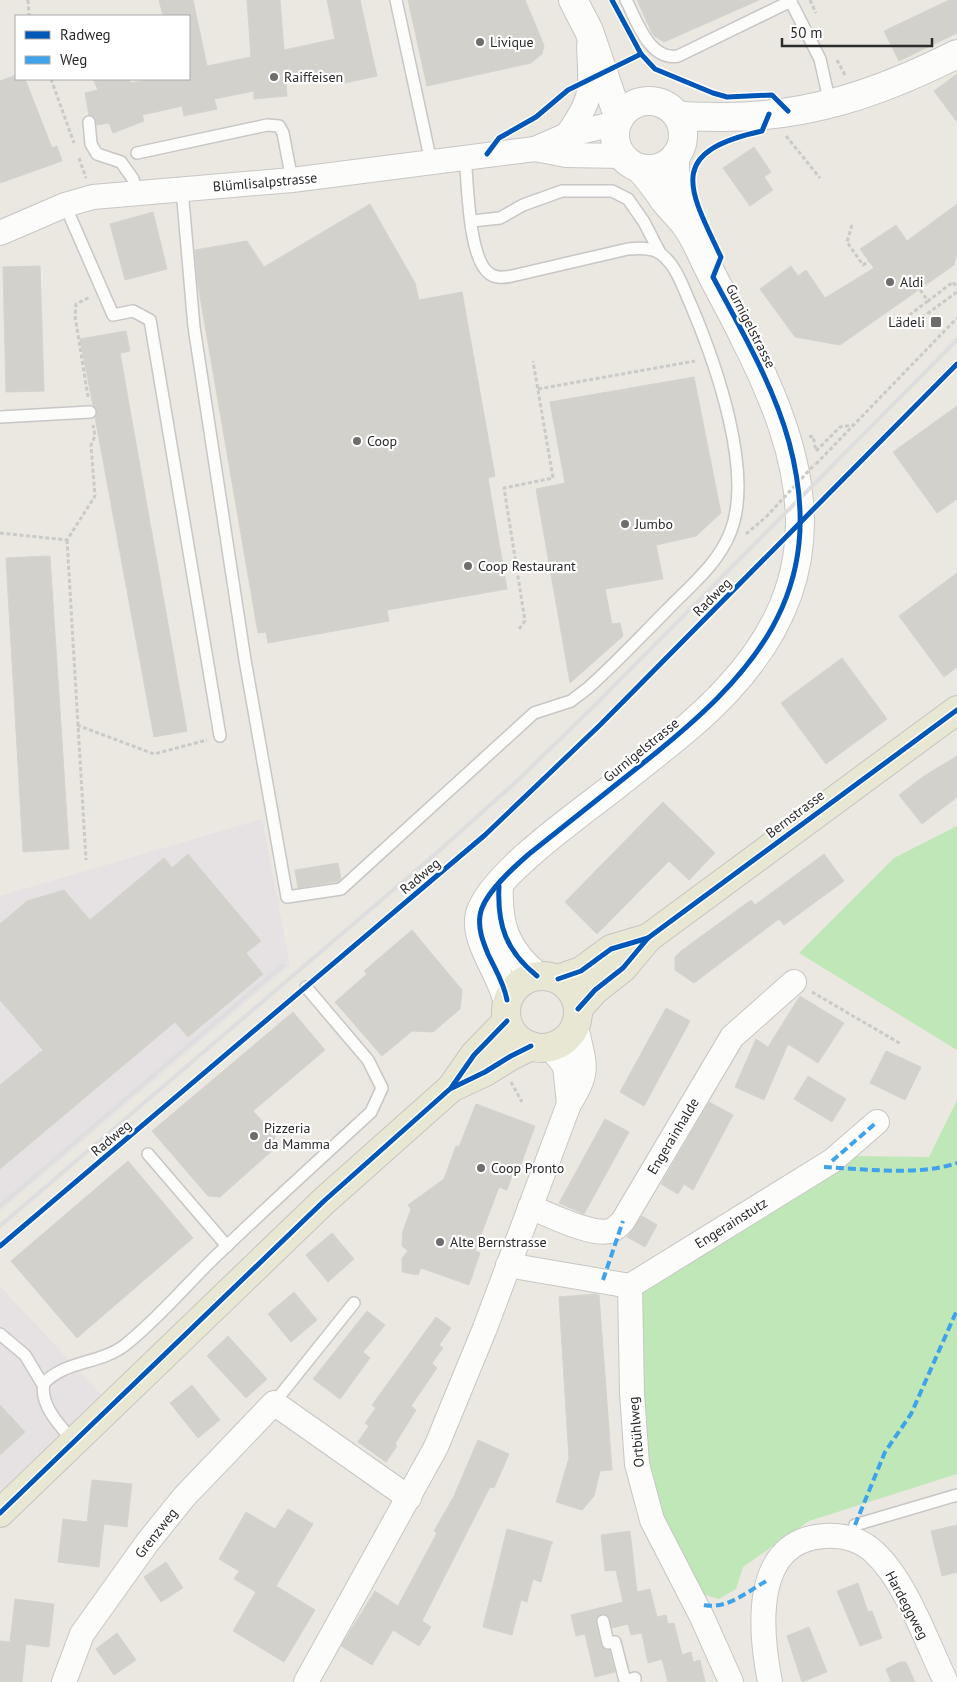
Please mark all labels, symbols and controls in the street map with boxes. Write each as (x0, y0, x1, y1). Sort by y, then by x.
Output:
legend (15, 15, 190, 80)
scale bar (782, 15, 932, 47)
text: 50 m (790, 23, 823, 42)
text: Radweg (60, 25, 111, 44)
place label: Livique (490, 33, 534, 51)
marker: Livique (474, 36, 486, 48)
text: Weg (60, 50, 87, 69)
place label: Raiffeisen (284, 68, 343, 86)
marker: Raiffeisen (268, 71, 280, 83)
street label: Blümlisalpstrasse (212, 168, 318, 196)
place label: Aldi (900, 273, 924, 291)
marker: Aldi (884, 276, 896, 288)
street label: Gurnigelstrasse (722, 281, 780, 371)
place label: Lädeli (888, 313, 925, 331)
marker: Lädeli (929, 315, 943, 329)
place label: Coop (367, 432, 397, 450)
marker: Coop (351, 435, 363, 447)
place label: Jumbo (634, 515, 673, 533)
marker: Jumbo (619, 518, 631, 530)
place label: Coop Restaurant (478, 557, 576, 575)
marker: Coop Restaurant (462, 560, 474, 572)
street label: Radweg (689, 574, 735, 620)
street label: Gurnigelstrasse (599, 714, 683, 786)
street label: Bernstrasse (762, 786, 828, 842)
street label: Radweg (396, 854, 444, 898)
street label: Engerainhalde (643, 1094, 703, 1178)
street label: Radweg (87, 1116, 135, 1160)
place label: Pizzeria da Mamma (264, 1119, 330, 1153)
marker: Pizzeria da Mamma (248, 1130, 260, 1142)
place label: Coop Pronto (491, 1159, 564, 1177)
marker: Coop Pronto (475, 1162, 487, 1174)
street label: Engerainstutz (691, 1194, 771, 1252)
place label: Alte Bernstrasse (450, 1233, 547, 1251)
marker: Alte Bernstrasse (434, 1236, 446, 1248)
street label: Ortbühlweg (624, 1396, 648, 1468)
street label: Grenzweg (131, 1504, 181, 1562)
street label: Hardeggweg (881, 1568, 933, 1642)

